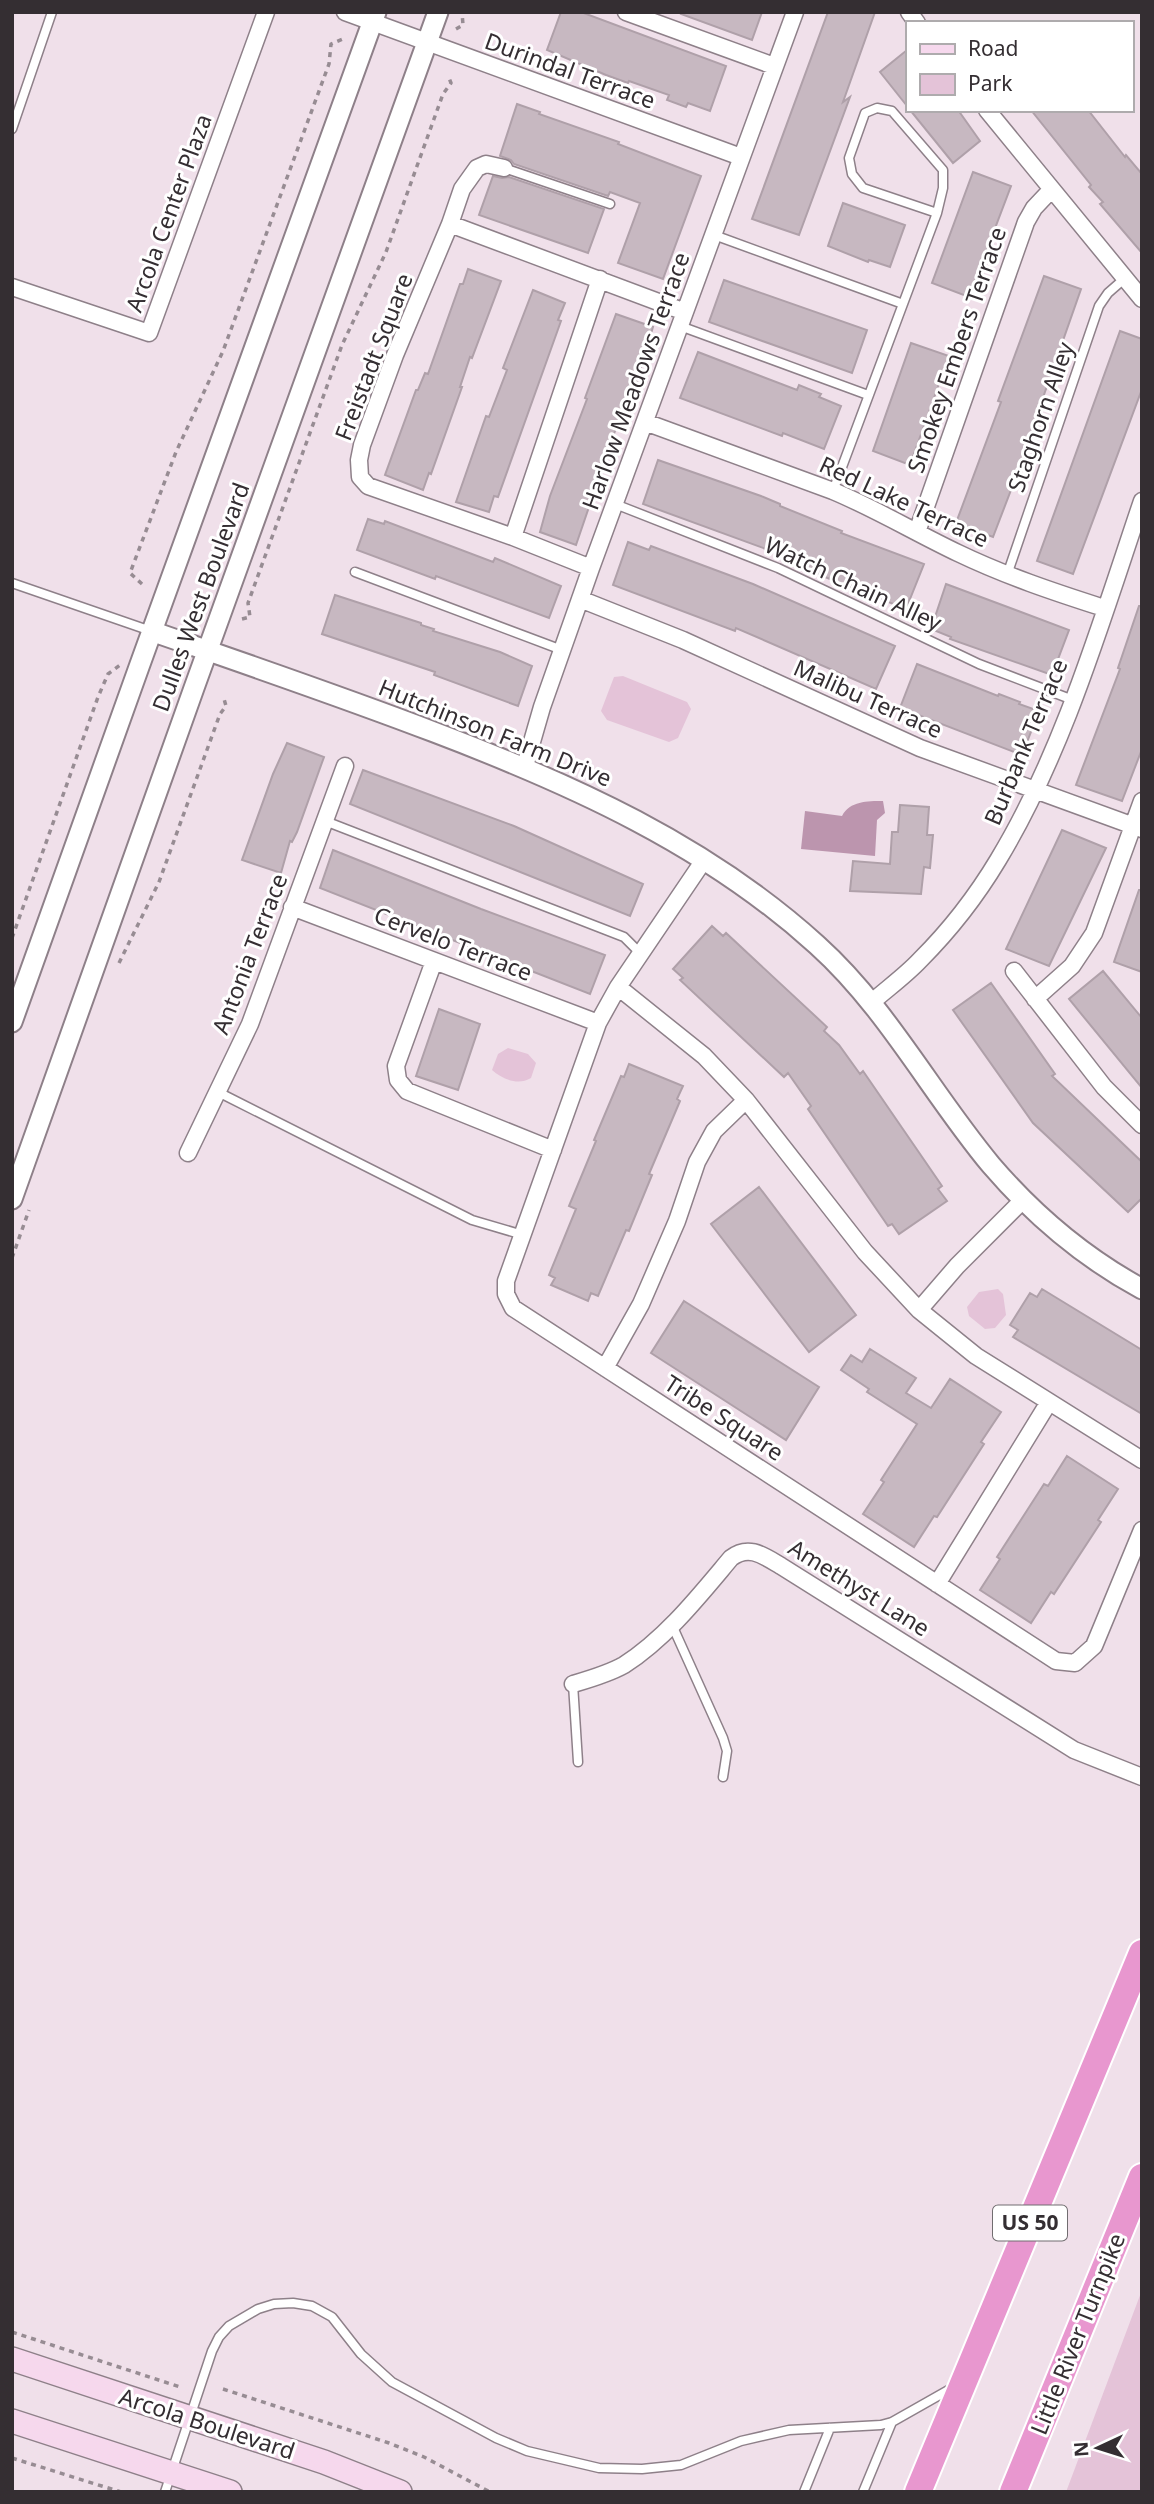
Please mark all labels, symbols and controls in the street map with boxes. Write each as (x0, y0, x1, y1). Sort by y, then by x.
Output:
legend (906, 21, 1133, 112)
street label: Durindal Terrace (481, 24, 660, 116)
text: Road (968, 34, 1018, 62)
text: Park (968, 69, 1013, 97)
street label: Arcola Center Plaza (117, 109, 219, 316)
street label: Smokey Embers Terrace (899, 222, 1013, 477)
street label: Harlow Meadows Terrace (574, 247, 697, 514)
street label: Freistadt Square (327, 269, 420, 445)
street label: Staghorn Alley (999, 337, 1081, 496)
street label: Red Lake Terrace (815, 448, 994, 554)
street label: Dulles West Boulevard (144, 478, 256, 716)
street label: Watch Chain Alley (760, 528, 947, 638)
street label: Malibu Terrace (789, 651, 948, 745)
street label: Burbank Terrace (976, 654, 1075, 830)
street label: Hutchinson Farm Drive (374, 671, 617, 794)
street label: Antonia Terrace (204, 869, 294, 1039)
street label: Cervelo Terrace (370, 898, 537, 988)
street label: Tribe Square (659, 1367, 790, 1468)
street label: Amethyst Lane (783, 1531, 936, 1643)
road number: US 50 (993, 2206, 1067, 2240)
street label: Little River Turnpike (1022, 2228, 1132, 2439)
street label: Arcola Boulevard (115, 2380, 299, 2467)
north arrow (1063, 2413, 1133, 2483)
text: N (1068, 2441, 1095, 2458)

